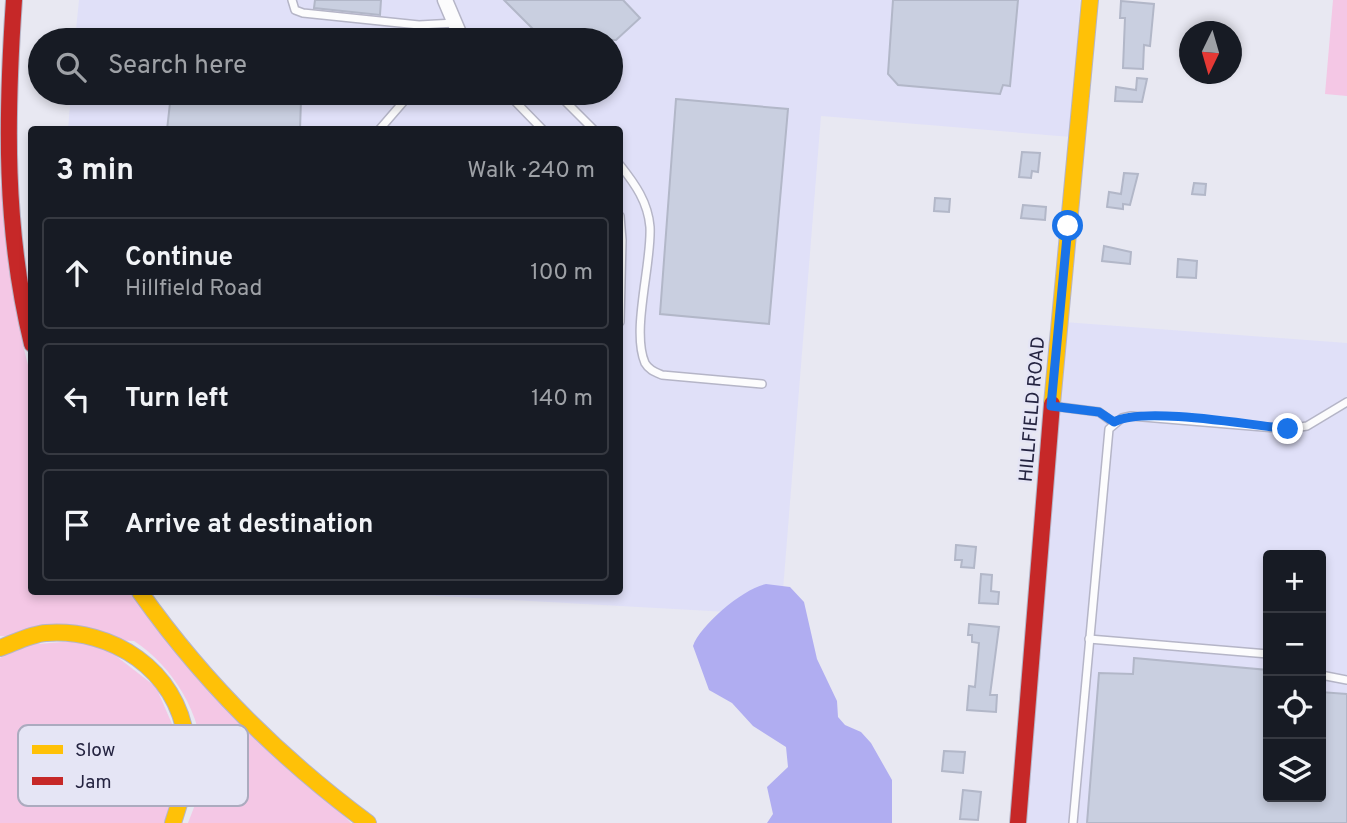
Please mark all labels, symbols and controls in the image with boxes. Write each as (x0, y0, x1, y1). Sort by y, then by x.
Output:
north arrow (1179, 21, 1242, 84)
search box (28, 28, 623, 105)
icon: search (52, 48, 90, 86)
text: Search here (108, 50, 247, 83)
text: 3 min (56, 153, 134, 190)
text: Walk · 240 m (467, 157, 595, 186)
route start (1052, 210, 1083, 241)
text: Continue (125, 242, 233, 275)
icon: ahead (58, 254, 96, 292)
text: 100 m (530, 259, 593, 288)
text: Hillfield Road (125, 275, 262, 304)
street label: HILLFIELD ROAD (1015, 335, 1051, 483)
icon: left (58, 380, 96, 418)
text: Turn left (125, 383, 229, 416)
text: 140 m (531, 385, 593, 414)
route end (1272, 413, 1303, 444)
icon: arrive (58, 506, 96, 544)
text: Arrive at destination (125, 509, 373, 542)
map controls (1263, 550, 1326, 802)
button: + (1263, 550, 1326, 613)
button: − (1263, 613, 1326, 676)
button: locate (1263, 676, 1326, 739)
legend (18, 725, 248, 806)
text: Slow (75, 739, 115, 763)
button: layers (1263, 739, 1326, 802)
text: Jam (75, 771, 112, 795)

